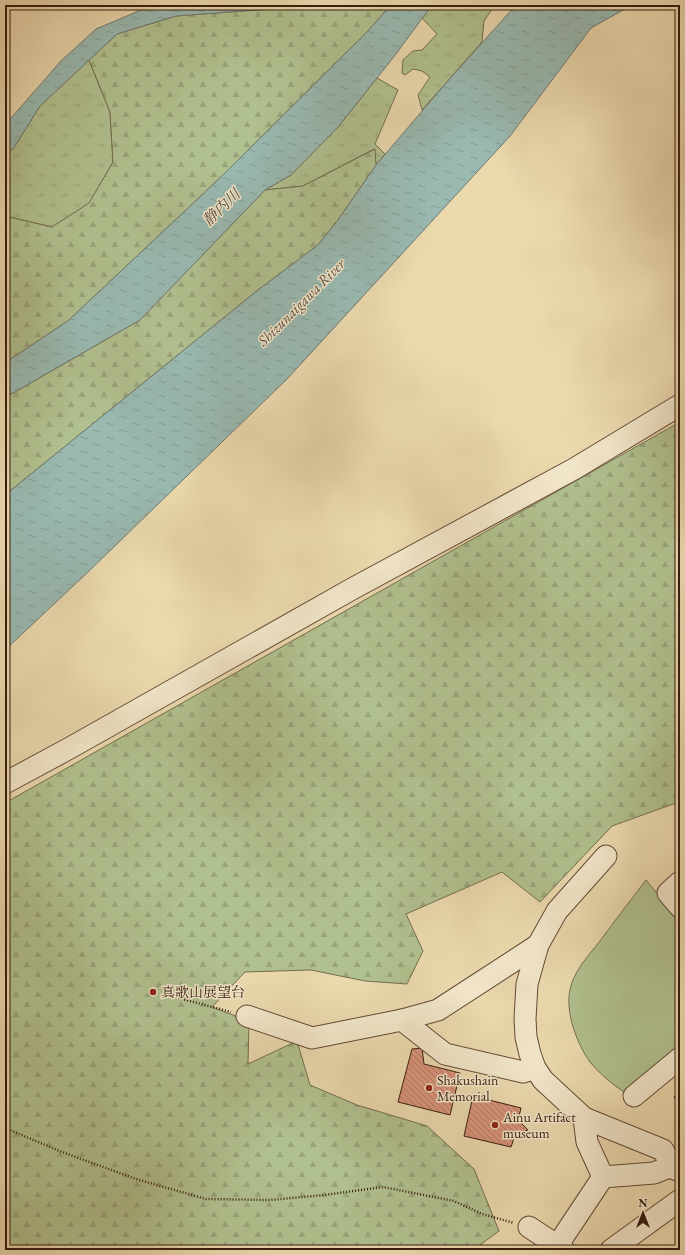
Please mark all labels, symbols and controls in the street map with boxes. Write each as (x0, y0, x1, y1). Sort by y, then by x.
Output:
water label: 静内川 (198, 183, 245, 229)
water label: Shizunaigawa River (253, 253, 350, 350)
place label: 真歌山展望台 (161, 983, 245, 1001)
marker: 真歌山展望台 (148, 987, 158, 997)
place label: Shakushain Memorial (437, 1071, 499, 1105)
marker: Shakushain Memorial (424, 1083, 434, 1093)
place label: Ainu Artifact museum (502, 1108, 576, 1142)
marker: Ainu Artifact museum (490, 1120, 500, 1130)
north arrow (623, 1193, 663, 1233)
text: N (639, 1196, 648, 1210)

